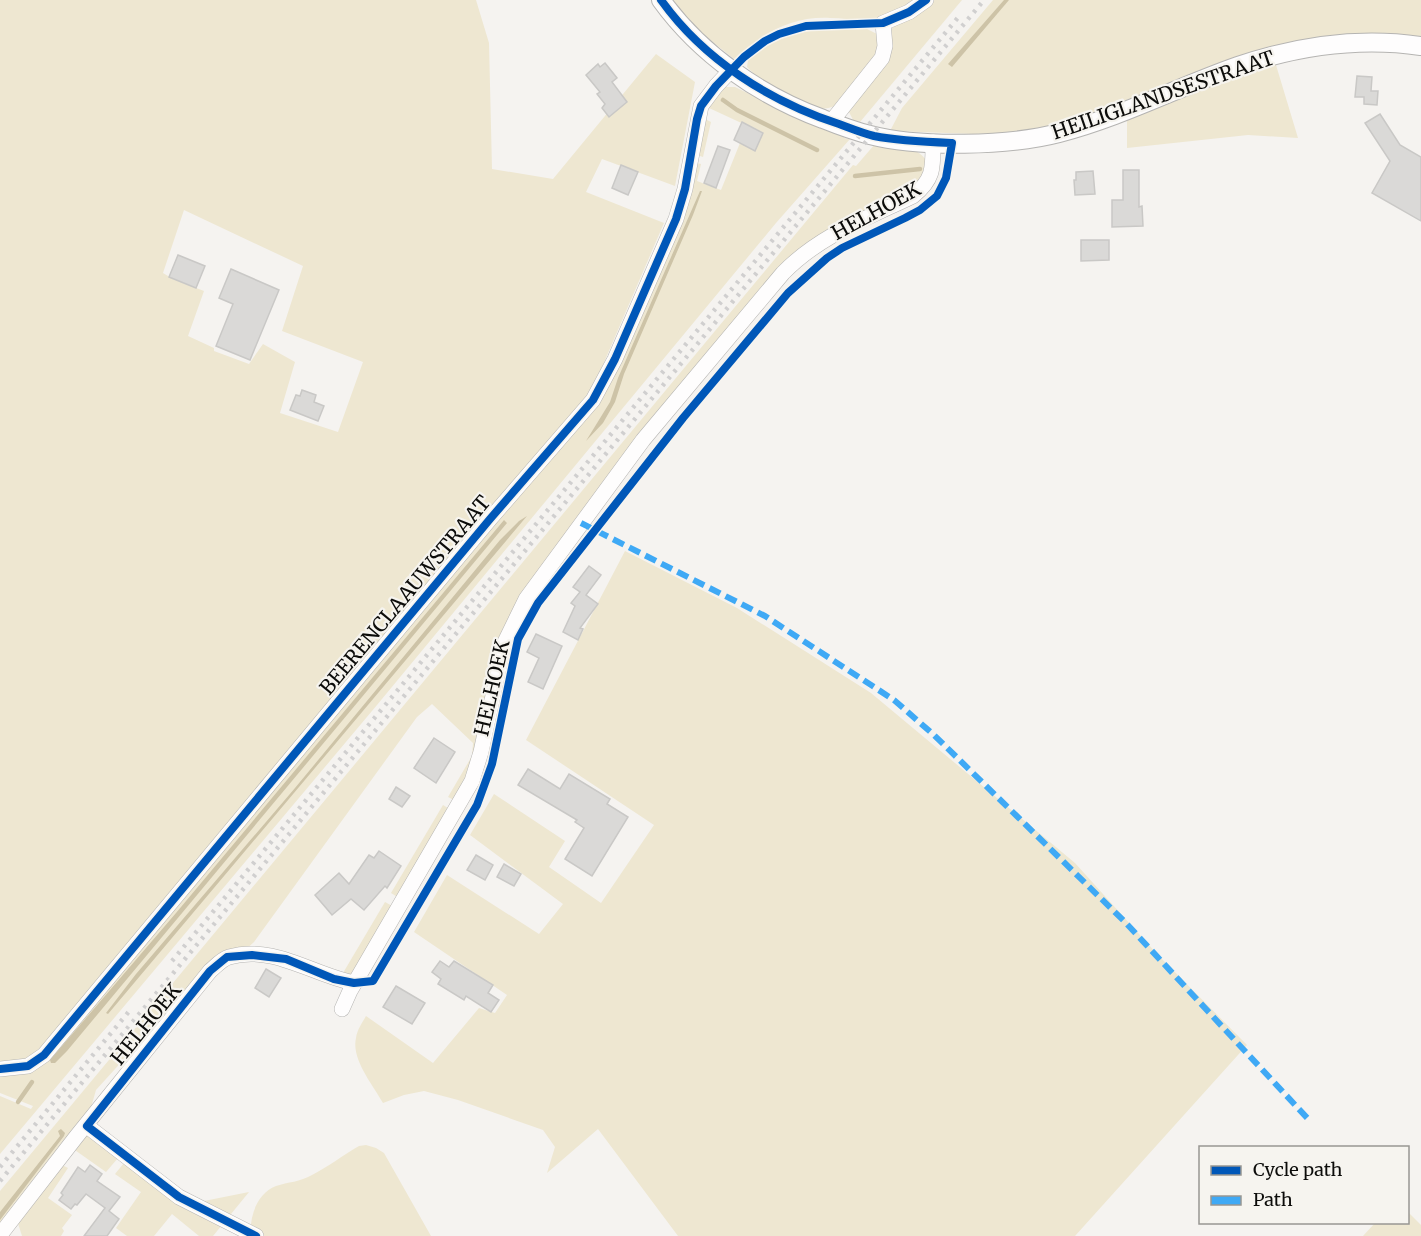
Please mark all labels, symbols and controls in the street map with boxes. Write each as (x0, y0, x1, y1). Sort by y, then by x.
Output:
street label: HEILIGLANDSESTRAAT (1048, 45, 1278, 144)
street label: HELHOEK (827, 176, 925, 245)
street label: BEERENCLAAUWSTRAAT (314, 490, 495, 699)
street label: HELHOEK (468, 637, 515, 738)
street label: HELHOEK (105, 977, 187, 1070)
legend (1199, 1146, 1409, 1224)
text: Cycle path (1253, 1158, 1343, 1181)
text: Path (1253, 1188, 1293, 1211)

